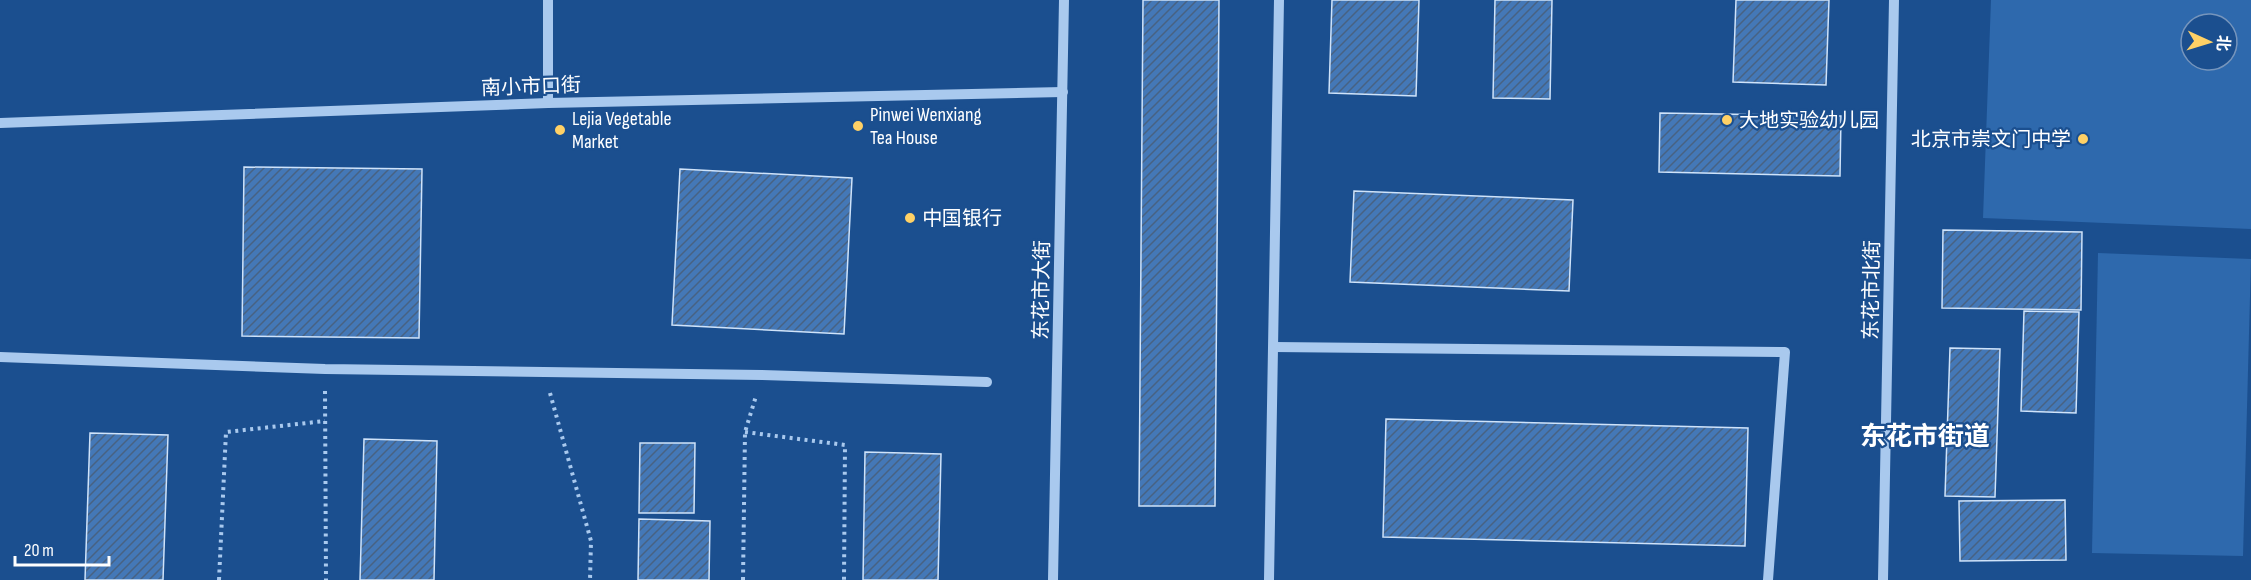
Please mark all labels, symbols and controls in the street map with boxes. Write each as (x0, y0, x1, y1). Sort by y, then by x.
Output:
north arrow (2179, 12, 2239, 72)
text: 北 (2212, 34, 2233, 52)
street label: 南小市口街 (481, 73, 581, 101)
place label: Pinwei Wenxiang Tea House (870, 103, 982, 150)
place label: Lejia Vegetable Market (572, 107, 671, 154)
place label: 大地实验幼儿园 (1739, 109, 1879, 133)
marker: 大地实验幼儿园 (1720, 113, 1734, 127)
marker: Pinwei Wenxiang Tea House (851, 119, 865, 133)
marker: Lejia Vegetable Market (553, 123, 567, 137)
place label: 北京市崇文门中学 (1911, 128, 2071, 152)
marker: 北京市崇文门中学 (2076, 132, 2090, 146)
place label: 中国银行 (922, 207, 1002, 231)
marker: 中国银行 (903, 211, 917, 225)
street label: 东花市大街 (1029, 240, 1055, 340)
street label: 东花市北街 (1859, 240, 1885, 340)
district label: 东花市街道 (1860, 422, 1990, 453)
scale bar (15, 529, 110, 567)
text: 20 m (24, 540, 54, 561)

